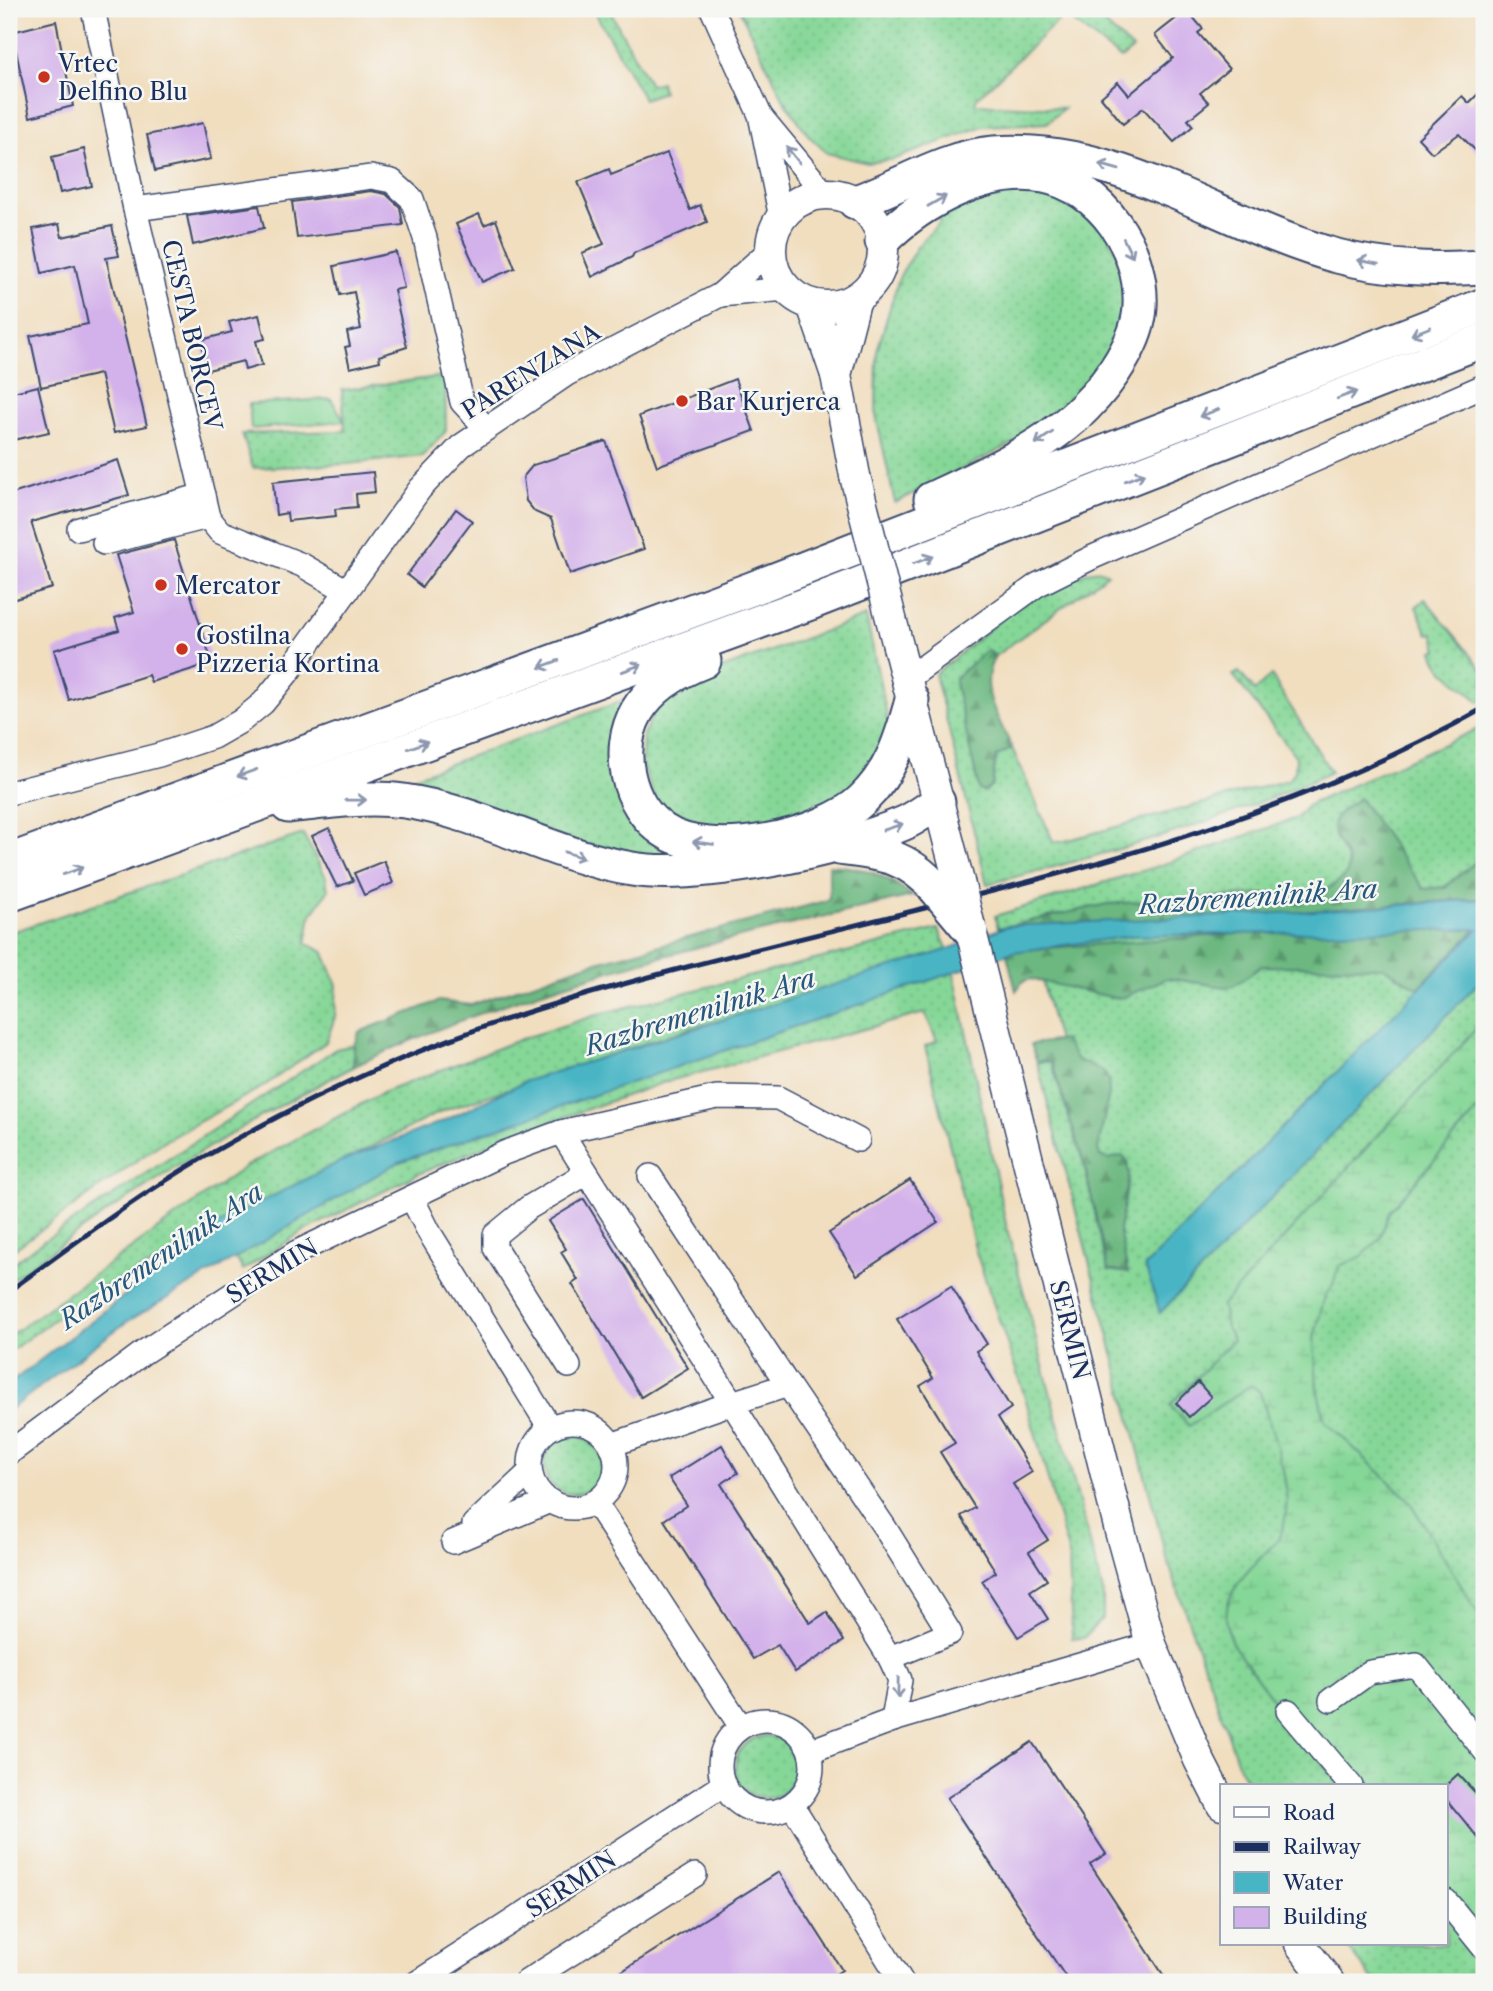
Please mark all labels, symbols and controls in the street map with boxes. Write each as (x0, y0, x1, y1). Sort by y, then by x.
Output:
place label: Vrtec Delfino Blu (57, 49, 188, 106)
marker: Vrtec Delfino Blu (36, 69, 52, 85)
one-way arrow (785, 146, 801, 164)
one-way arrow (1098, 160, 1120, 173)
one-way arrow (927, 194, 947, 208)
street label: CESTA BORCEV (156, 237, 228, 434)
one-way arrow (1122, 237, 1136, 258)
one-way arrow (1357, 254, 1380, 268)
street label: PARENZANA (456, 316, 607, 425)
one-way arrow (1411, 326, 1432, 339)
place label: Bar Kurjerca (696, 387, 841, 416)
one-way arrow (1335, 387, 1357, 400)
marker: Bar Kurjerca (674, 393, 690, 409)
one-way arrow (1198, 408, 1220, 421)
one-way arrow (1035, 431, 1054, 445)
one-way arrow (1123, 470, 1145, 483)
one-way arrow (911, 553, 933, 566)
place label: Mercator (175, 571, 280, 600)
marker: Mercator (153, 577, 169, 593)
place label: Gostilna Pizzeria Kortina (196, 621, 380, 678)
marker: Gostilna Pizzeria Kortina (174, 641, 190, 657)
one-way arrow (539, 658, 560, 671)
one-way arrow (621, 661, 643, 673)
one-way arrow (407, 738, 429, 751)
one-way arrow (237, 768, 259, 781)
one-way arrow (344, 793, 367, 807)
one-way arrow (882, 820, 904, 833)
one-way arrow (692, 836, 715, 849)
one-way arrow (563, 850, 585, 863)
one-way arrow (61, 864, 83, 876)
water label: Razbremenilnik Ara (1136, 873, 1379, 921)
water label: Razbremenilnik Ara (579, 962, 819, 1063)
water label: Razbremenilnik Ara (51, 1176, 269, 1337)
street label: SERMIN (221, 1232, 323, 1310)
street label: SERMIN (1044, 1277, 1096, 1383)
one-way arrow (892, 1676, 905, 1699)
legend (1220, 1784, 1448, 1946)
text: Road (1283, 1800, 1335, 1825)
text: Railway (1283, 1834, 1361, 1859)
street label: SERMIN (521, 1844, 621, 1924)
text: Water (1282, 1870, 1343, 1895)
text: Building (1283, 1904, 1368, 1929)

